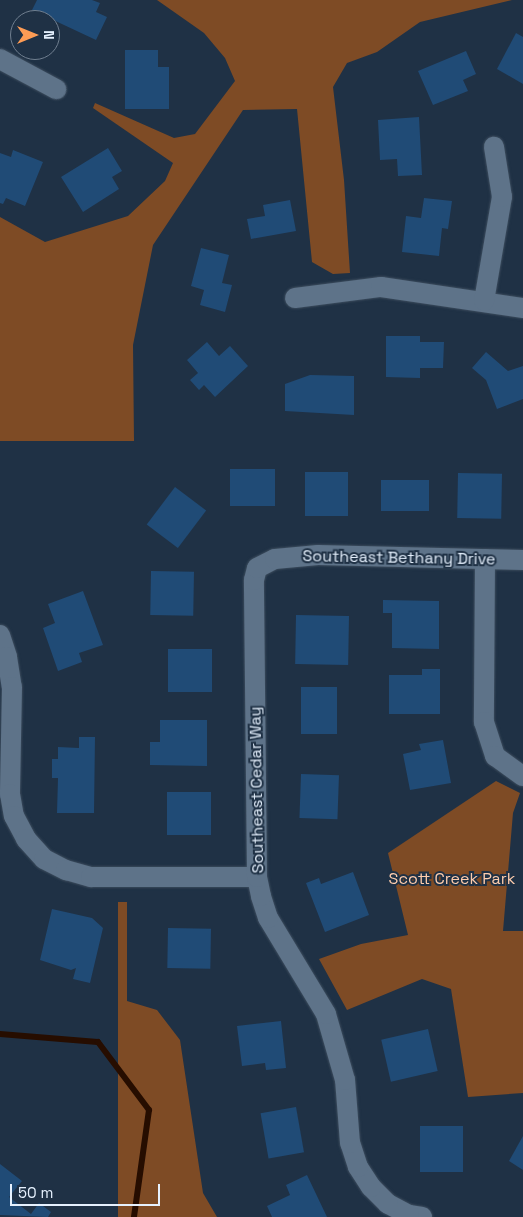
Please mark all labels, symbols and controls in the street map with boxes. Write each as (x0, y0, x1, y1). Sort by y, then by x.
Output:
north arrow (10, 10, 60, 60)
text: N (40, 30, 58, 40)
street label: Southeast Bethany Drive (302, 547, 496, 569)
street label: Southeast Cedar Way (246, 706, 268, 874)
park label: Scott Creek Park (389, 869, 515, 889)
scale bar (12, 1174, 162, 1206)
text: 50 m (18, 1183, 53, 1202)

